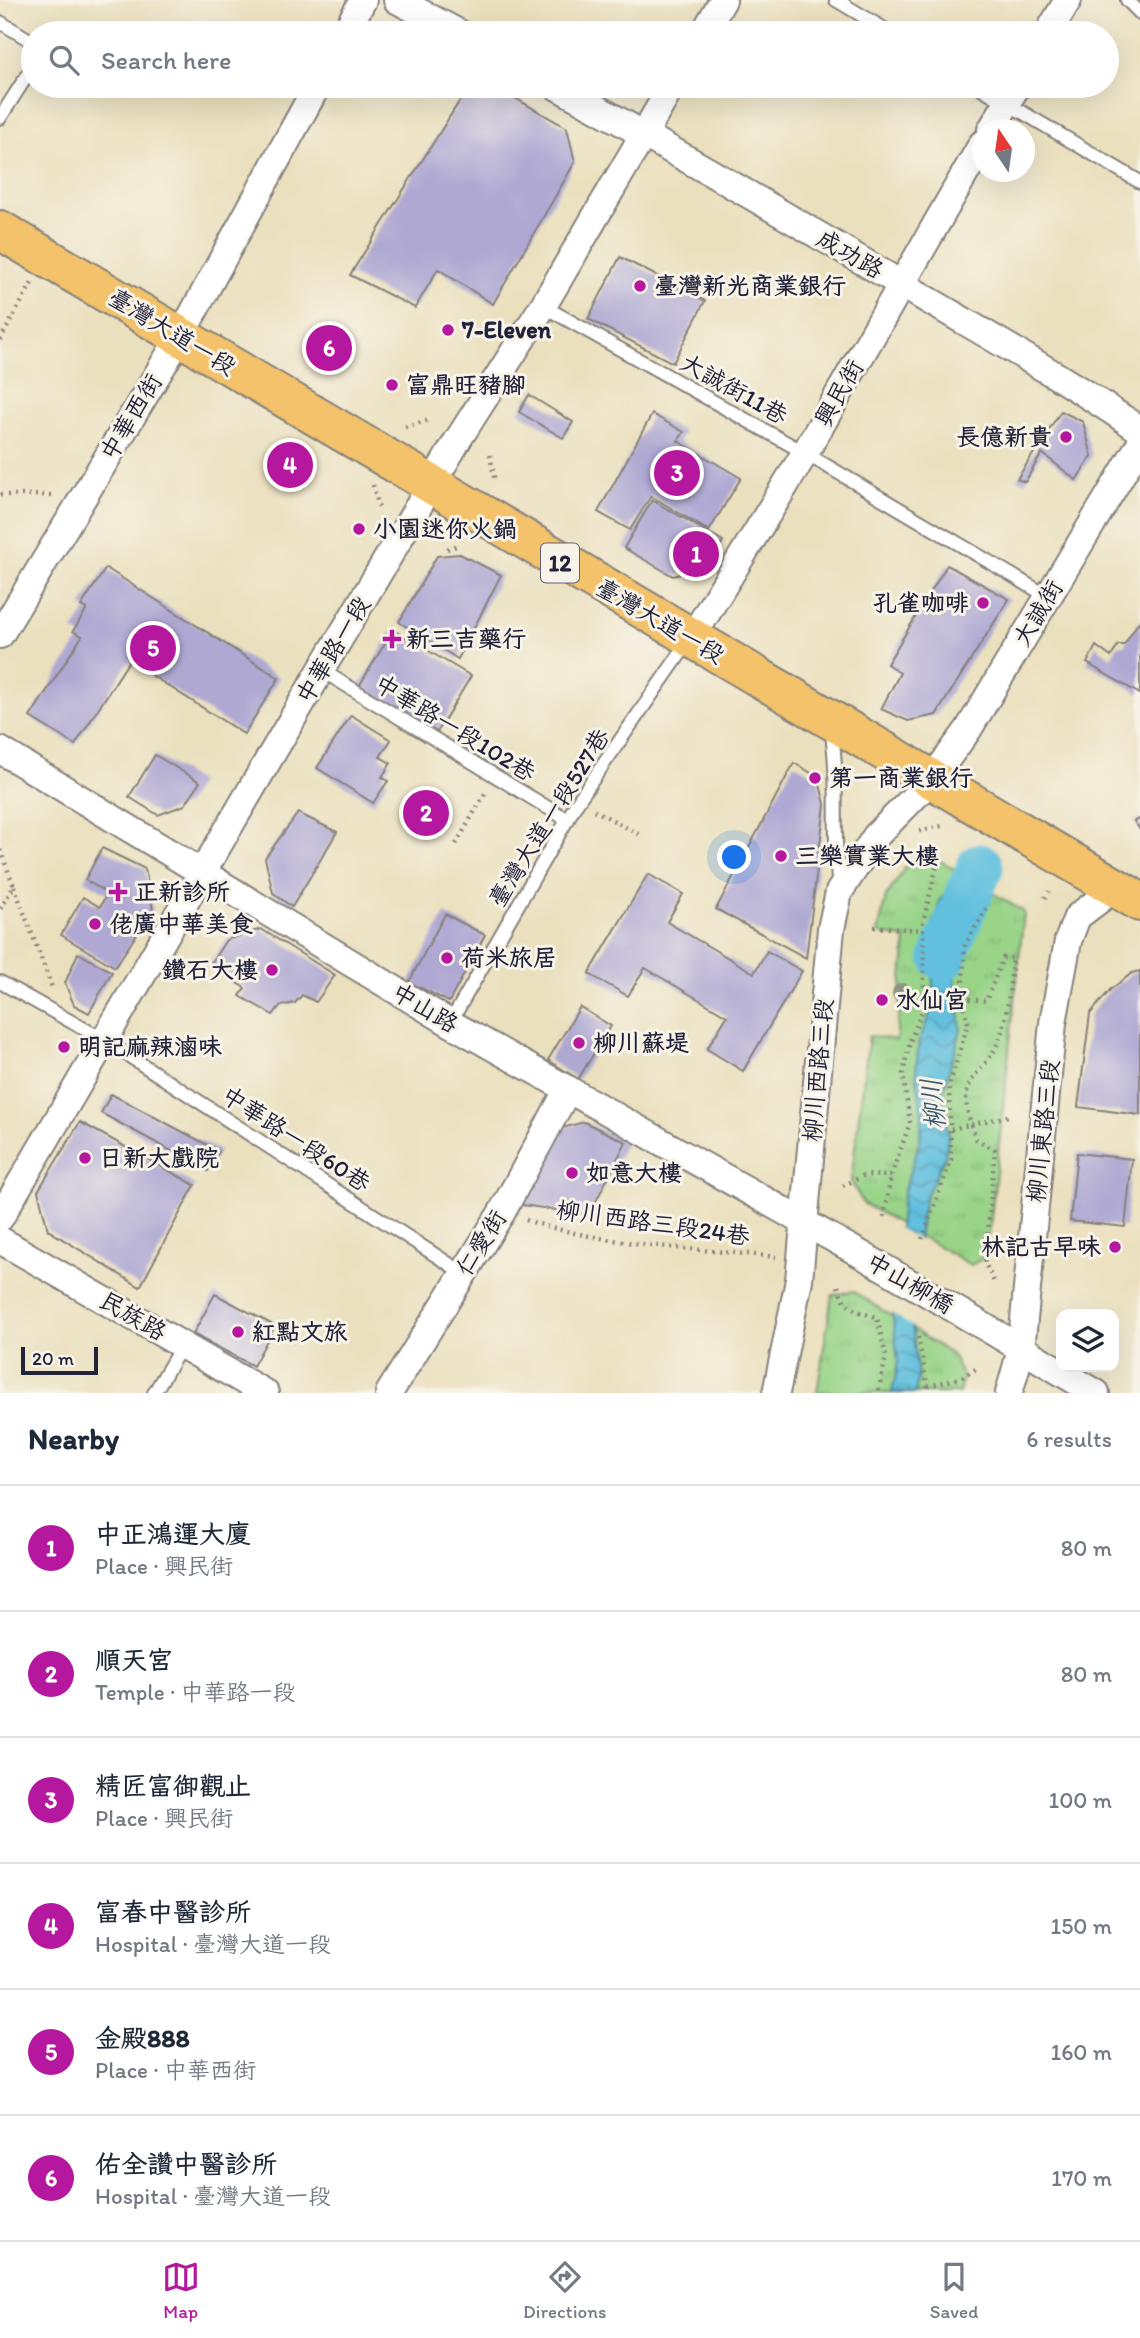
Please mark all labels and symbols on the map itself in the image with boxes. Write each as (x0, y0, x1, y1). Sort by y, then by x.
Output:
north arrow (972, 119, 1035, 182)
street label: 成功路 (812, 223, 889, 284)
place label: 臺灣新光商業銀行 (654, 271, 846, 300)
marker: 臺灣新光商業銀行 (632, 278, 648, 294)
street label: 臺灣大道一段 (103, 282, 241, 381)
place label: 7-Eleven (461, 315, 552, 344)
pin: 6 (306, 322, 352, 374)
marker: 7-Eleven (440, 322, 456, 338)
street label: 大誠街11巷 (675, 347, 793, 430)
street label: 興民街 (808, 354, 869, 431)
street label: 中華西街 (93, 368, 168, 465)
place label: 富鼎旺豬腳 (406, 370, 526, 399)
marker: 富鼎旺豬腳 (384, 377, 400, 393)
place label: 長億新貴 (956, 422, 1052, 451)
marker: 長億新貴 (1058, 429, 1074, 445)
pin: 4 (267, 439, 313, 491)
pin: 3 (654, 447, 700, 499)
place label: 小園迷你火鍋 (373, 514, 517, 543)
marker: 小園迷你火鍋 (351, 521, 367, 537)
pin: 1 (673, 528, 719, 580)
road number: 12 (541, 544, 579, 582)
street label: 臺灣大道一段 (591, 572, 730, 669)
street label: 大誠街 (1007, 574, 1069, 651)
place label: 孔雀咖啡 (873, 588, 969, 617)
street label: 中華路一段 (289, 591, 376, 709)
marker: 孔雀咖啡 (975, 595, 991, 611)
pin: 5 (130, 622, 176, 674)
place label: 新三吉藥行 (406, 624, 526, 653)
marker: 新三吉藥行 (384, 631, 400, 647)
street label: 中華路一段102巷 (370, 668, 541, 787)
street label: 臺灣大道一段527巷 (482, 723, 615, 912)
place label: 第一商業銀行 (829, 763, 973, 792)
marker: 第一商業銀行 (807, 770, 823, 786)
pin: 2 (403, 787, 449, 839)
your location (717, 840, 751, 874)
place label: 三樂實業大樓 (795, 841, 939, 870)
marker: 三樂實業大樓 (773, 848, 789, 864)
place label: 正新診所 (134, 877, 230, 906)
marker: 正新診所 (108, 882, 128, 902)
place label: 佬廣中華美食 (109, 909, 253, 938)
marker: 佬廣中華美食 (87, 916, 103, 932)
place label: 荷米旅居 (461, 943, 557, 972)
marker: 荷米旅居 (439, 950, 455, 966)
place label: 鑽石大樓 (162, 955, 258, 984)
marker: 鑽石大樓 (264, 962, 280, 978)
street label: 中山路 (387, 977, 464, 1039)
place label: 水仙宮 (896, 985, 968, 1014)
marker: 水仙宮 (874, 992, 890, 1008)
street label: 柳川西路三段 (797, 997, 838, 1143)
place label: 柳川蘇堤 (593, 1028, 689, 1057)
place label: 明記麻辣滷味 (78, 1032, 222, 1061)
marker: 柳川蘇堤 (571, 1035, 587, 1051)
marker: 明記麻辣滷味 (56, 1039, 72, 1055)
street label: 柳川東路三段 (1021, 1058, 1064, 1204)
water label: 柳川 (915, 1076, 951, 1131)
street label: 中華路一段60巷 (216, 1080, 376, 1197)
place label: 日新大戲院 (99, 1143, 219, 1172)
marker: 日新大戲院 (77, 1150, 93, 1166)
place label: 如意大樓 (586, 1158, 682, 1187)
marker: 如意大樓 (564, 1165, 580, 1181)
street label: 柳川西路三段24巷 (554, 1195, 752, 1250)
street label: 仁愛街 (449, 1205, 512, 1281)
place label: 林記古早味 (981, 1232, 1101, 1261)
marker: 林記古早味 (1107, 1239, 1123, 1255)
street label: 中山柳橋 (861, 1246, 959, 1319)
street label: 民族路 (95, 1285, 172, 1346)
place label: 紅點文旅 (252, 1317, 348, 1346)
marker: 紅點文旅 (230, 1324, 246, 1340)
scale bar (21, 1344, 98, 1376)

